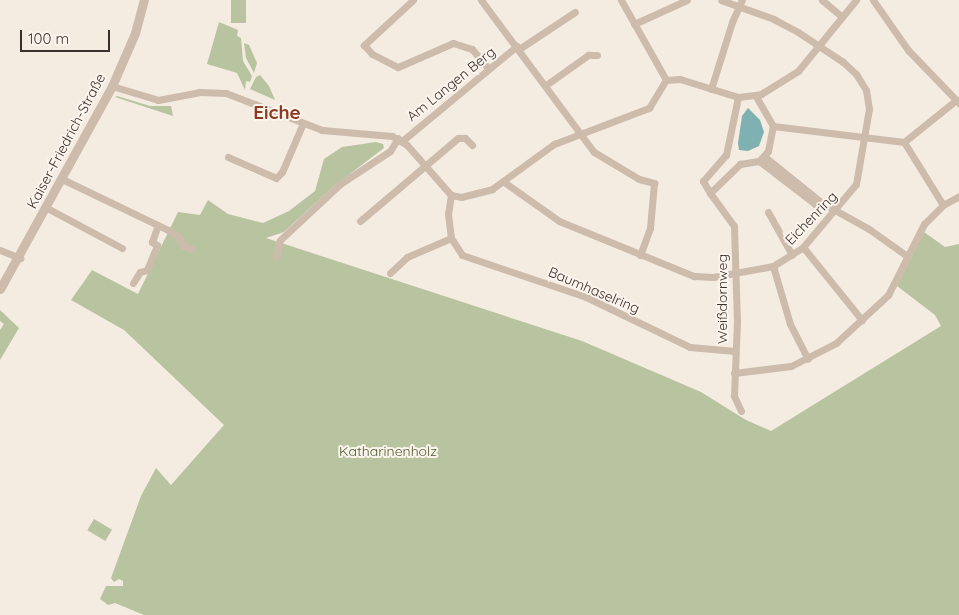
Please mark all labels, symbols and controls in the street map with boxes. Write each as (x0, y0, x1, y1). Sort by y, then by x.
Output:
scale bar (22, 20, 112, 52)
text: 100 m (28, 29, 69, 48)
street label: Am Langen Berg (403, 43, 499, 125)
street label: Kaiser-Friedrich-Straße (23, 71, 109, 211)
district label: Eiche (253, 102, 301, 124)
street label: Eichenring (782, 188, 840, 248)
street label: Weißdornweg (714, 254, 730, 344)
street label: Baumhaselring (546, 263, 642, 317)
park label: Katharinenholz (339, 443, 437, 459)

